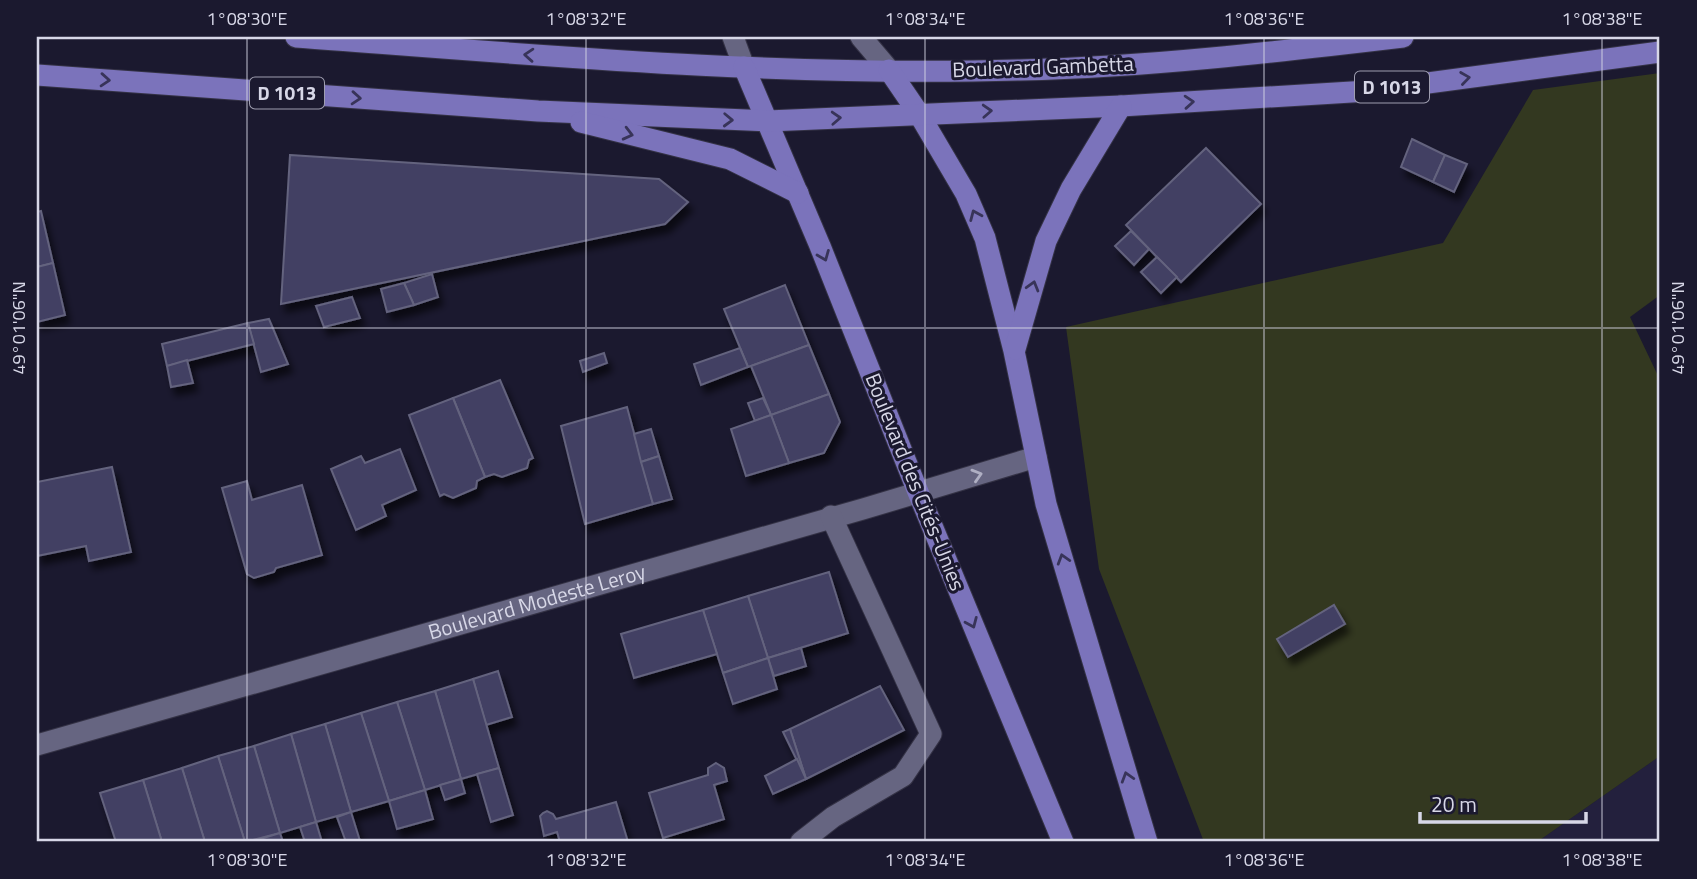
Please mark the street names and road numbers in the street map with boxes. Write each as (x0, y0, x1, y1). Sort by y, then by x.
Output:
street label: Boulevard Gambetta (952, 47, 1135, 85)
road number: D 1013 (1355, 72, 1429, 102)
road number: D 1013 (250, 78, 324, 108)
street label: Boulevard des Cités-Unies (858, 368, 974, 595)
street label: Boulevard Modeste Leroy (424, 555, 649, 647)

